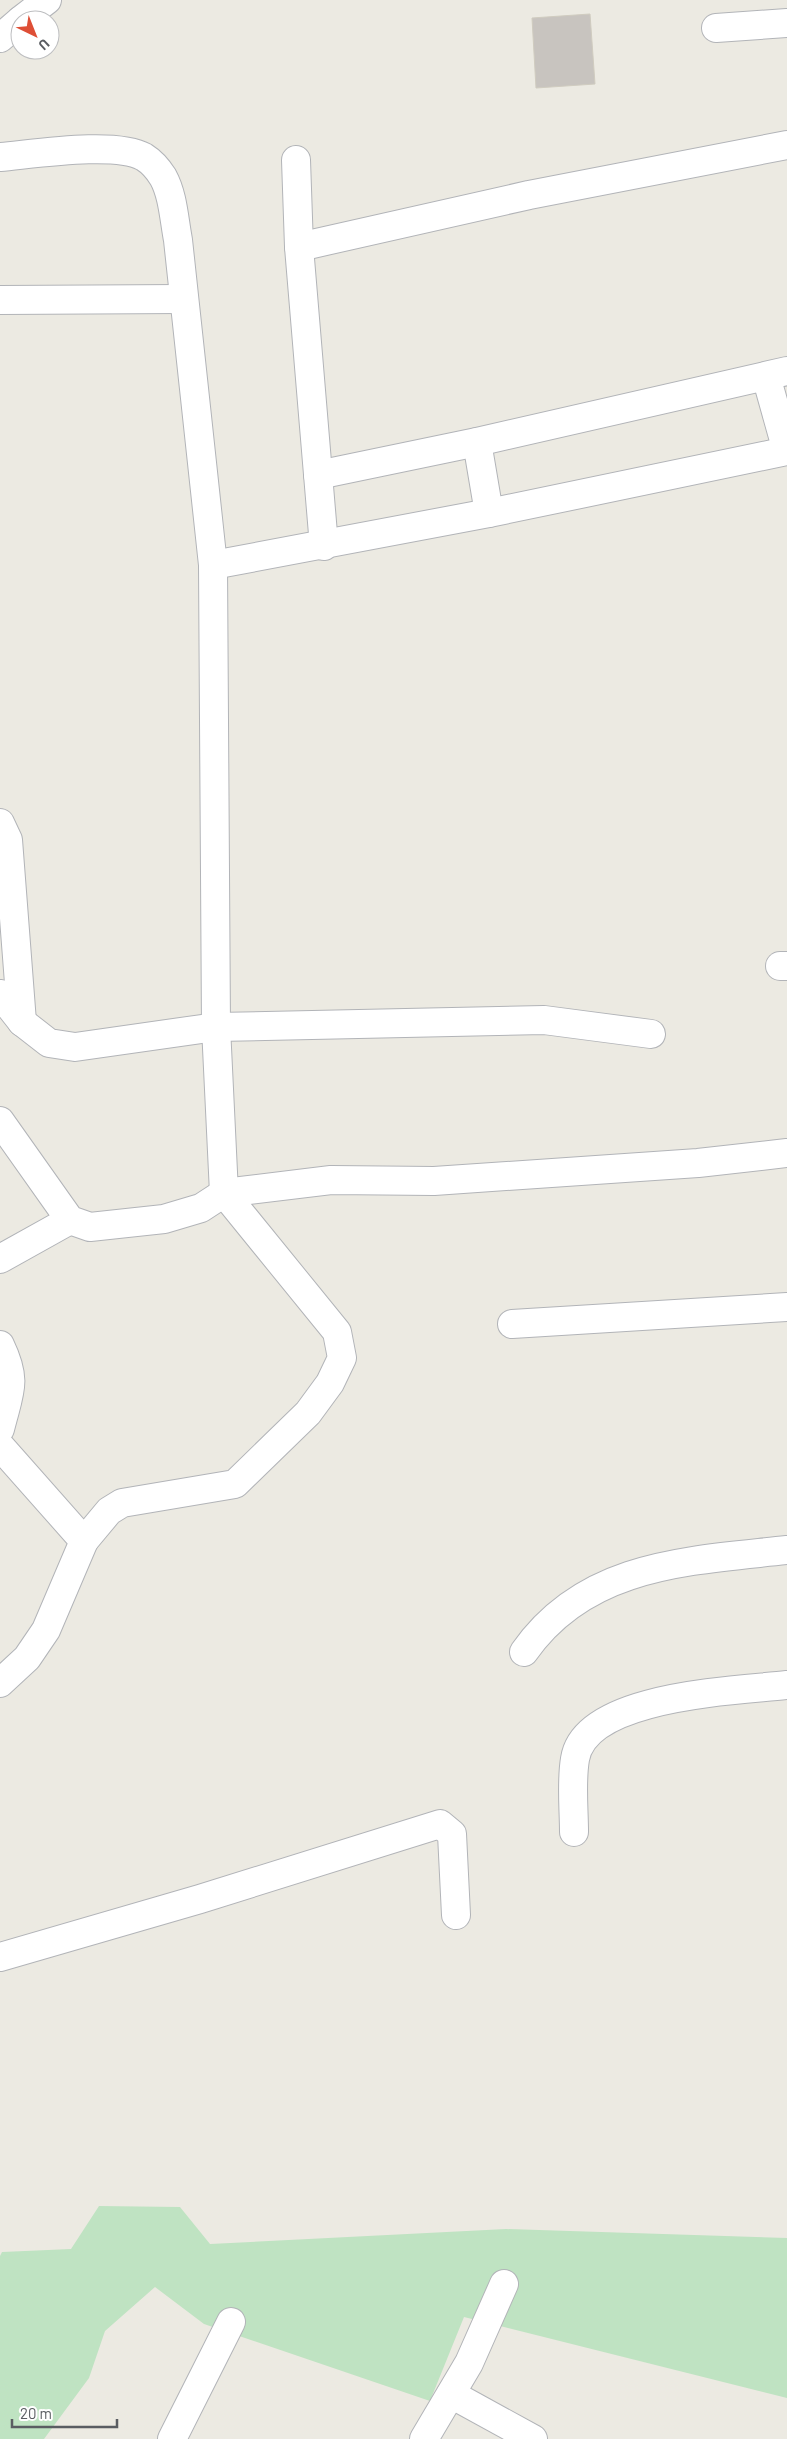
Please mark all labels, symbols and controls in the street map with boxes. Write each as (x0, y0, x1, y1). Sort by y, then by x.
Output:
north arrow (10, 10, 60, 60)
text: U (35, 36, 53, 54)
scale bar (12, 2396, 118, 2428)
text: 20 m (20, 2404, 52, 2422)

